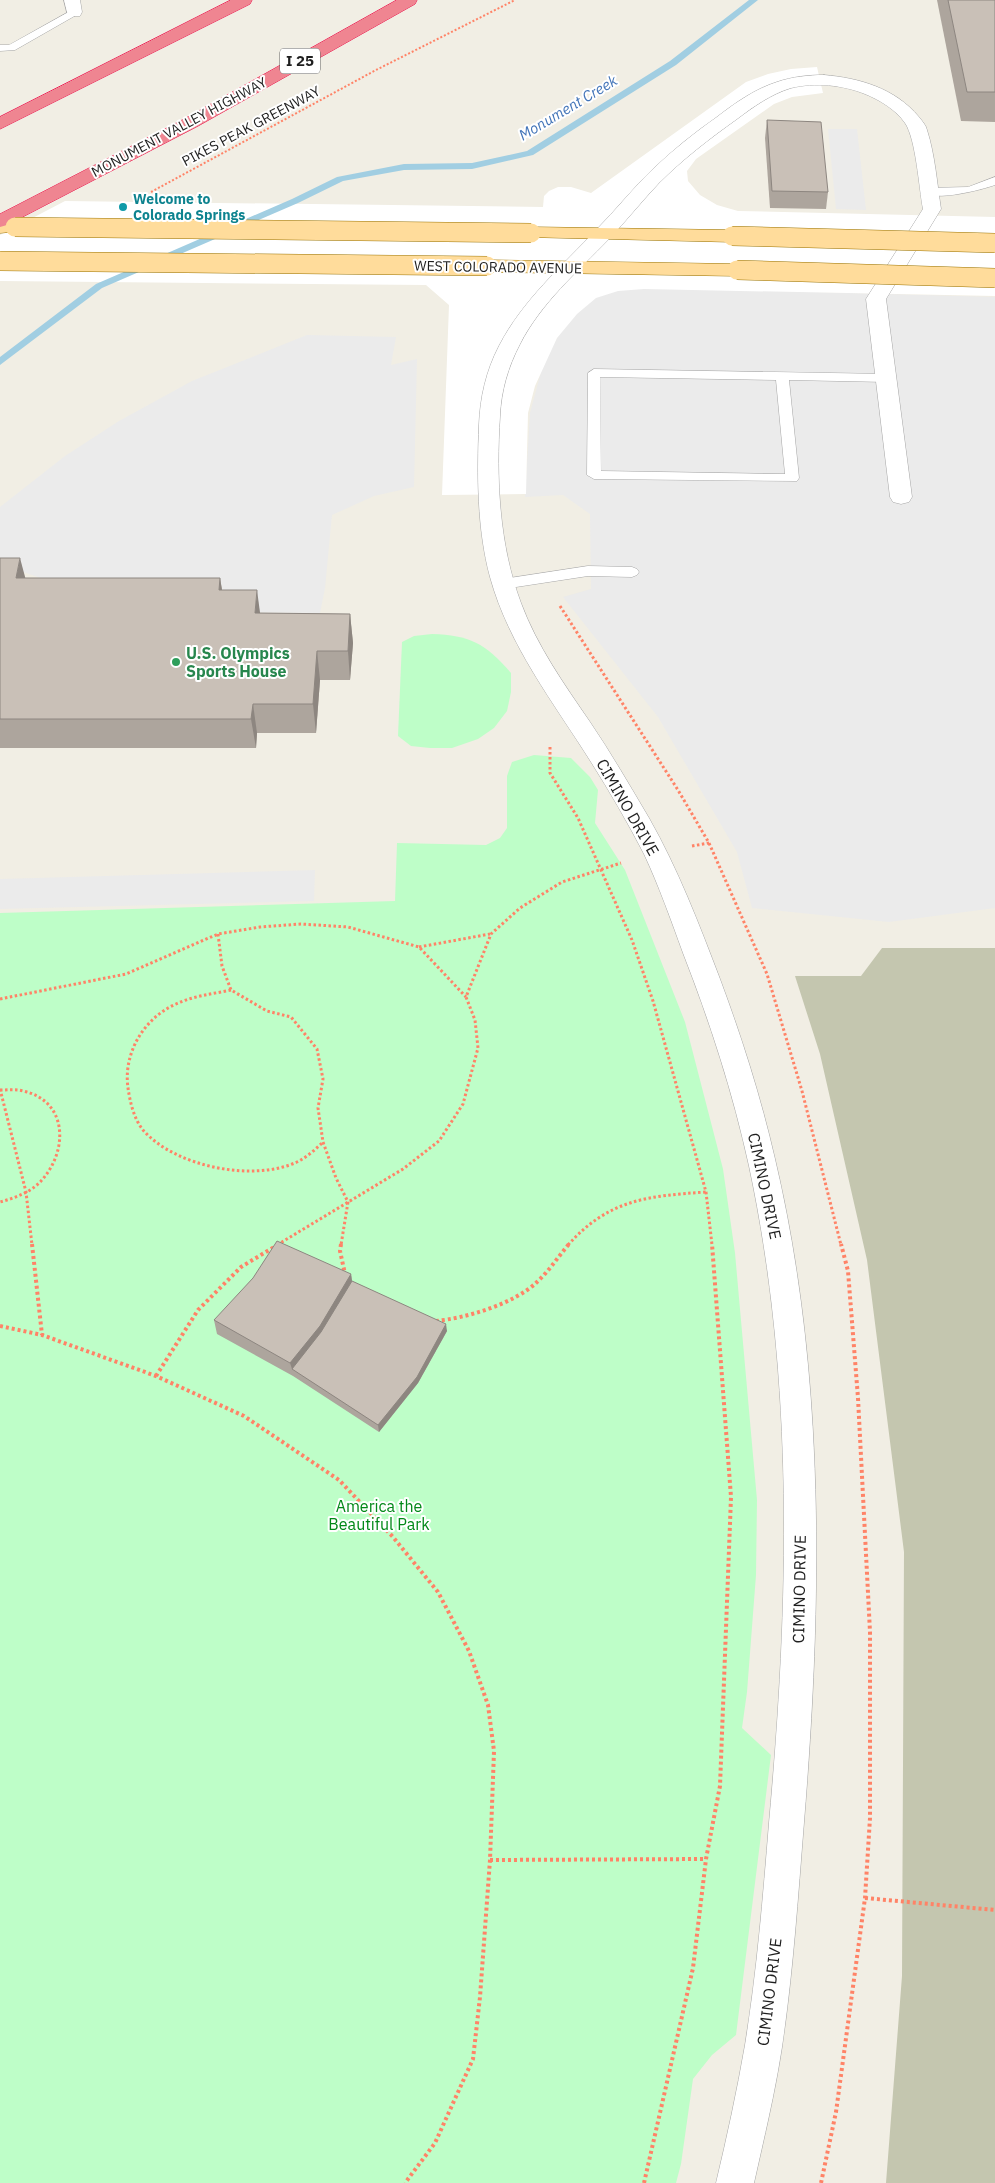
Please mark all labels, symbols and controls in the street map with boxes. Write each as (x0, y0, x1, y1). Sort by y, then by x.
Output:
road number: I 25 (280, 48, 320, 74)
water label: Monument Creek (515, 71, 621, 144)
street label: MONUMENT VALLEY HIGHWAY (88, 73, 270, 181)
street label: PIKES PEAK GREENWAY (179, 82, 324, 170)
place label: Welcome to Colorado Springs (133, 190, 245, 224)
marker: Welcome to Colorado Springs (117, 201, 129, 213)
street label: WEST COLORADO AVENUE (414, 257, 582, 277)
place label: U.S. Olympics Sports House (186, 643, 290, 681)
marker: U.S. Olympics Sports House (170, 656, 182, 668)
street label: CIMINO DRIVE (592, 755, 664, 859)
street label: CIMINO DRIVE (744, 1131, 786, 1241)
park label: America the Beautiful Park (328, 1496, 430, 1534)
street label: CIMINO DRIVE (788, 1535, 810, 1643)
street label: CIMINO DRIVE (752, 1937, 786, 2047)

